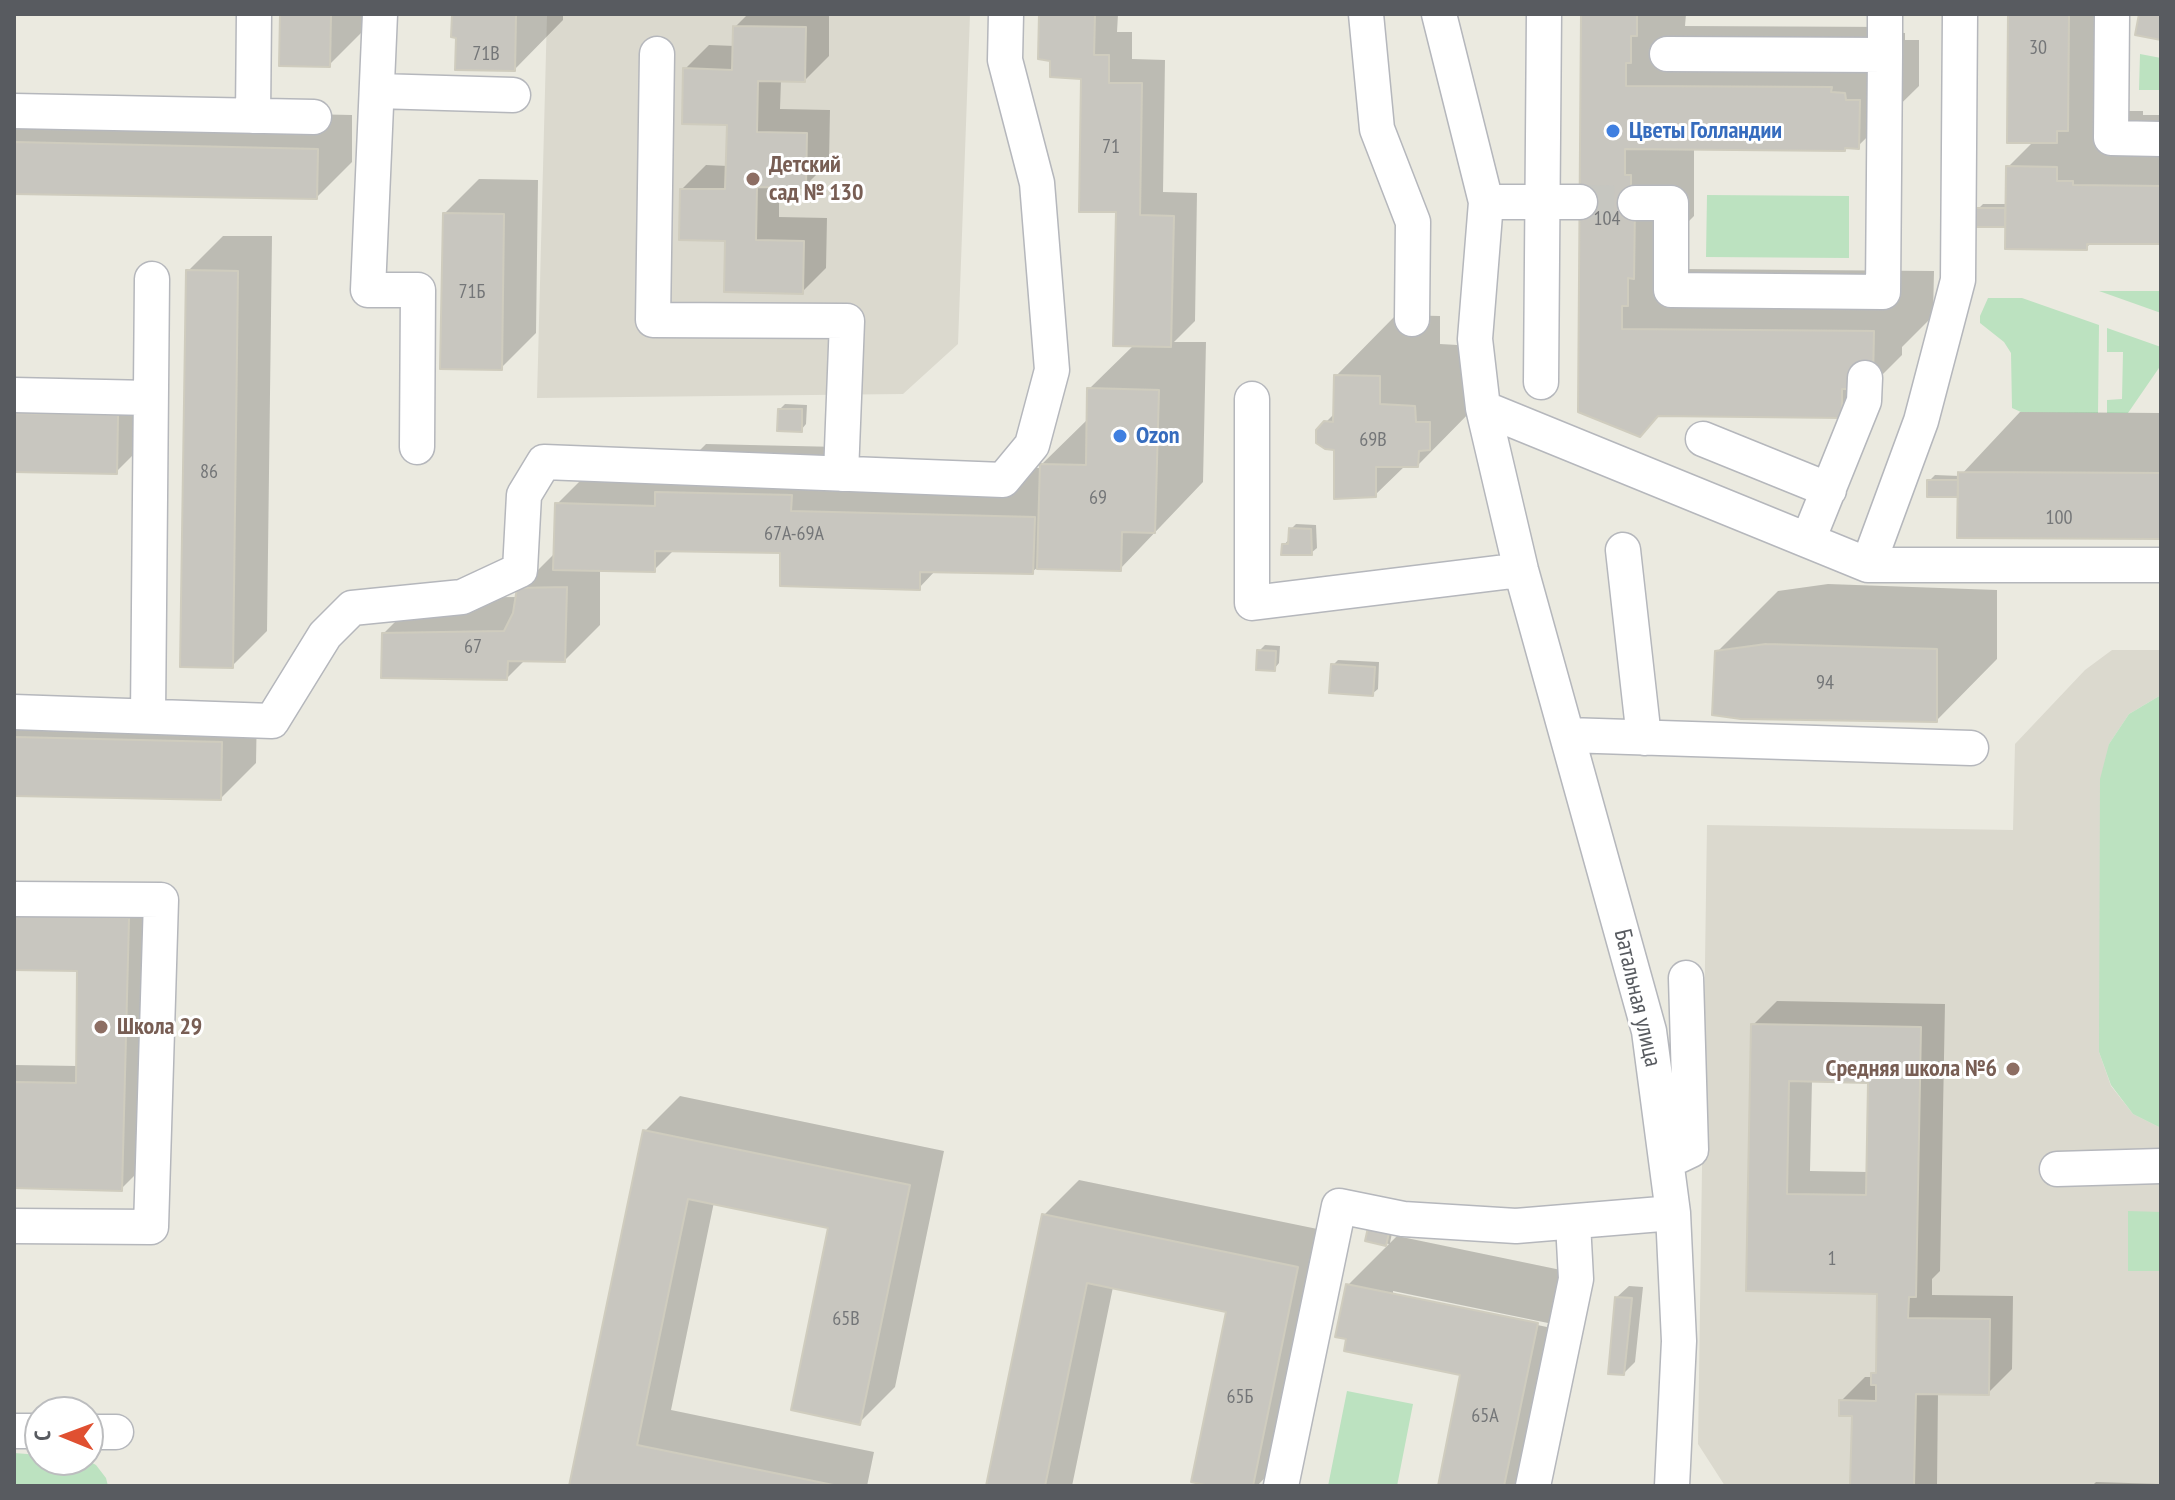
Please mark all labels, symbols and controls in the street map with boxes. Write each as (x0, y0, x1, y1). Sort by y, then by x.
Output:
house number: 30 (2029, 36, 2047, 60)
house number: 71В (472, 42, 500, 66)
place label: Цветы Голландии (1629, 117, 1782, 145)
marker: Цветы Голландии (1604, 122, 1622, 140)
house number: 71 (1102, 135, 1120, 159)
place label: Детский сад № 130 (769, 151, 864, 207)
marker: Детский сад № 130 (744, 170, 762, 188)
house number: 104 (1594, 207, 1620, 231)
house number: 71Б (459, 280, 485, 304)
place label: Ozon (1136, 422, 1179, 450)
marker: Ozon (1111, 427, 1129, 445)
house number: 69В (1359, 428, 1387, 452)
house number: 86 (200, 460, 218, 484)
house number: 69 (1089, 486, 1107, 510)
house number: 100 (2046, 506, 2072, 530)
house number: 67А-69А (764, 522, 824, 546)
house number: 67 (464, 635, 482, 659)
house number: 94 (1816, 671, 1834, 695)
street label: Батальная улица (1607, 927, 1667, 1069)
place label: Школа 29 (117, 1013, 202, 1041)
marker: Школа 29 (92, 1018, 110, 1036)
place label: Средняя школа №6 (1825, 1055, 1997, 1083)
marker: Средняя школа №6 (2004, 1060, 2022, 1078)
house number: 1 (1828, 1247, 1836, 1271)
house number: 65В (832, 1307, 860, 1331)
house number: 65Б (1227, 1385, 1253, 1409)
north arrow (24, 1396, 104, 1476)
house number: 65А (1471, 1404, 1499, 1428)
text: С (28, 1430, 56, 1441)

